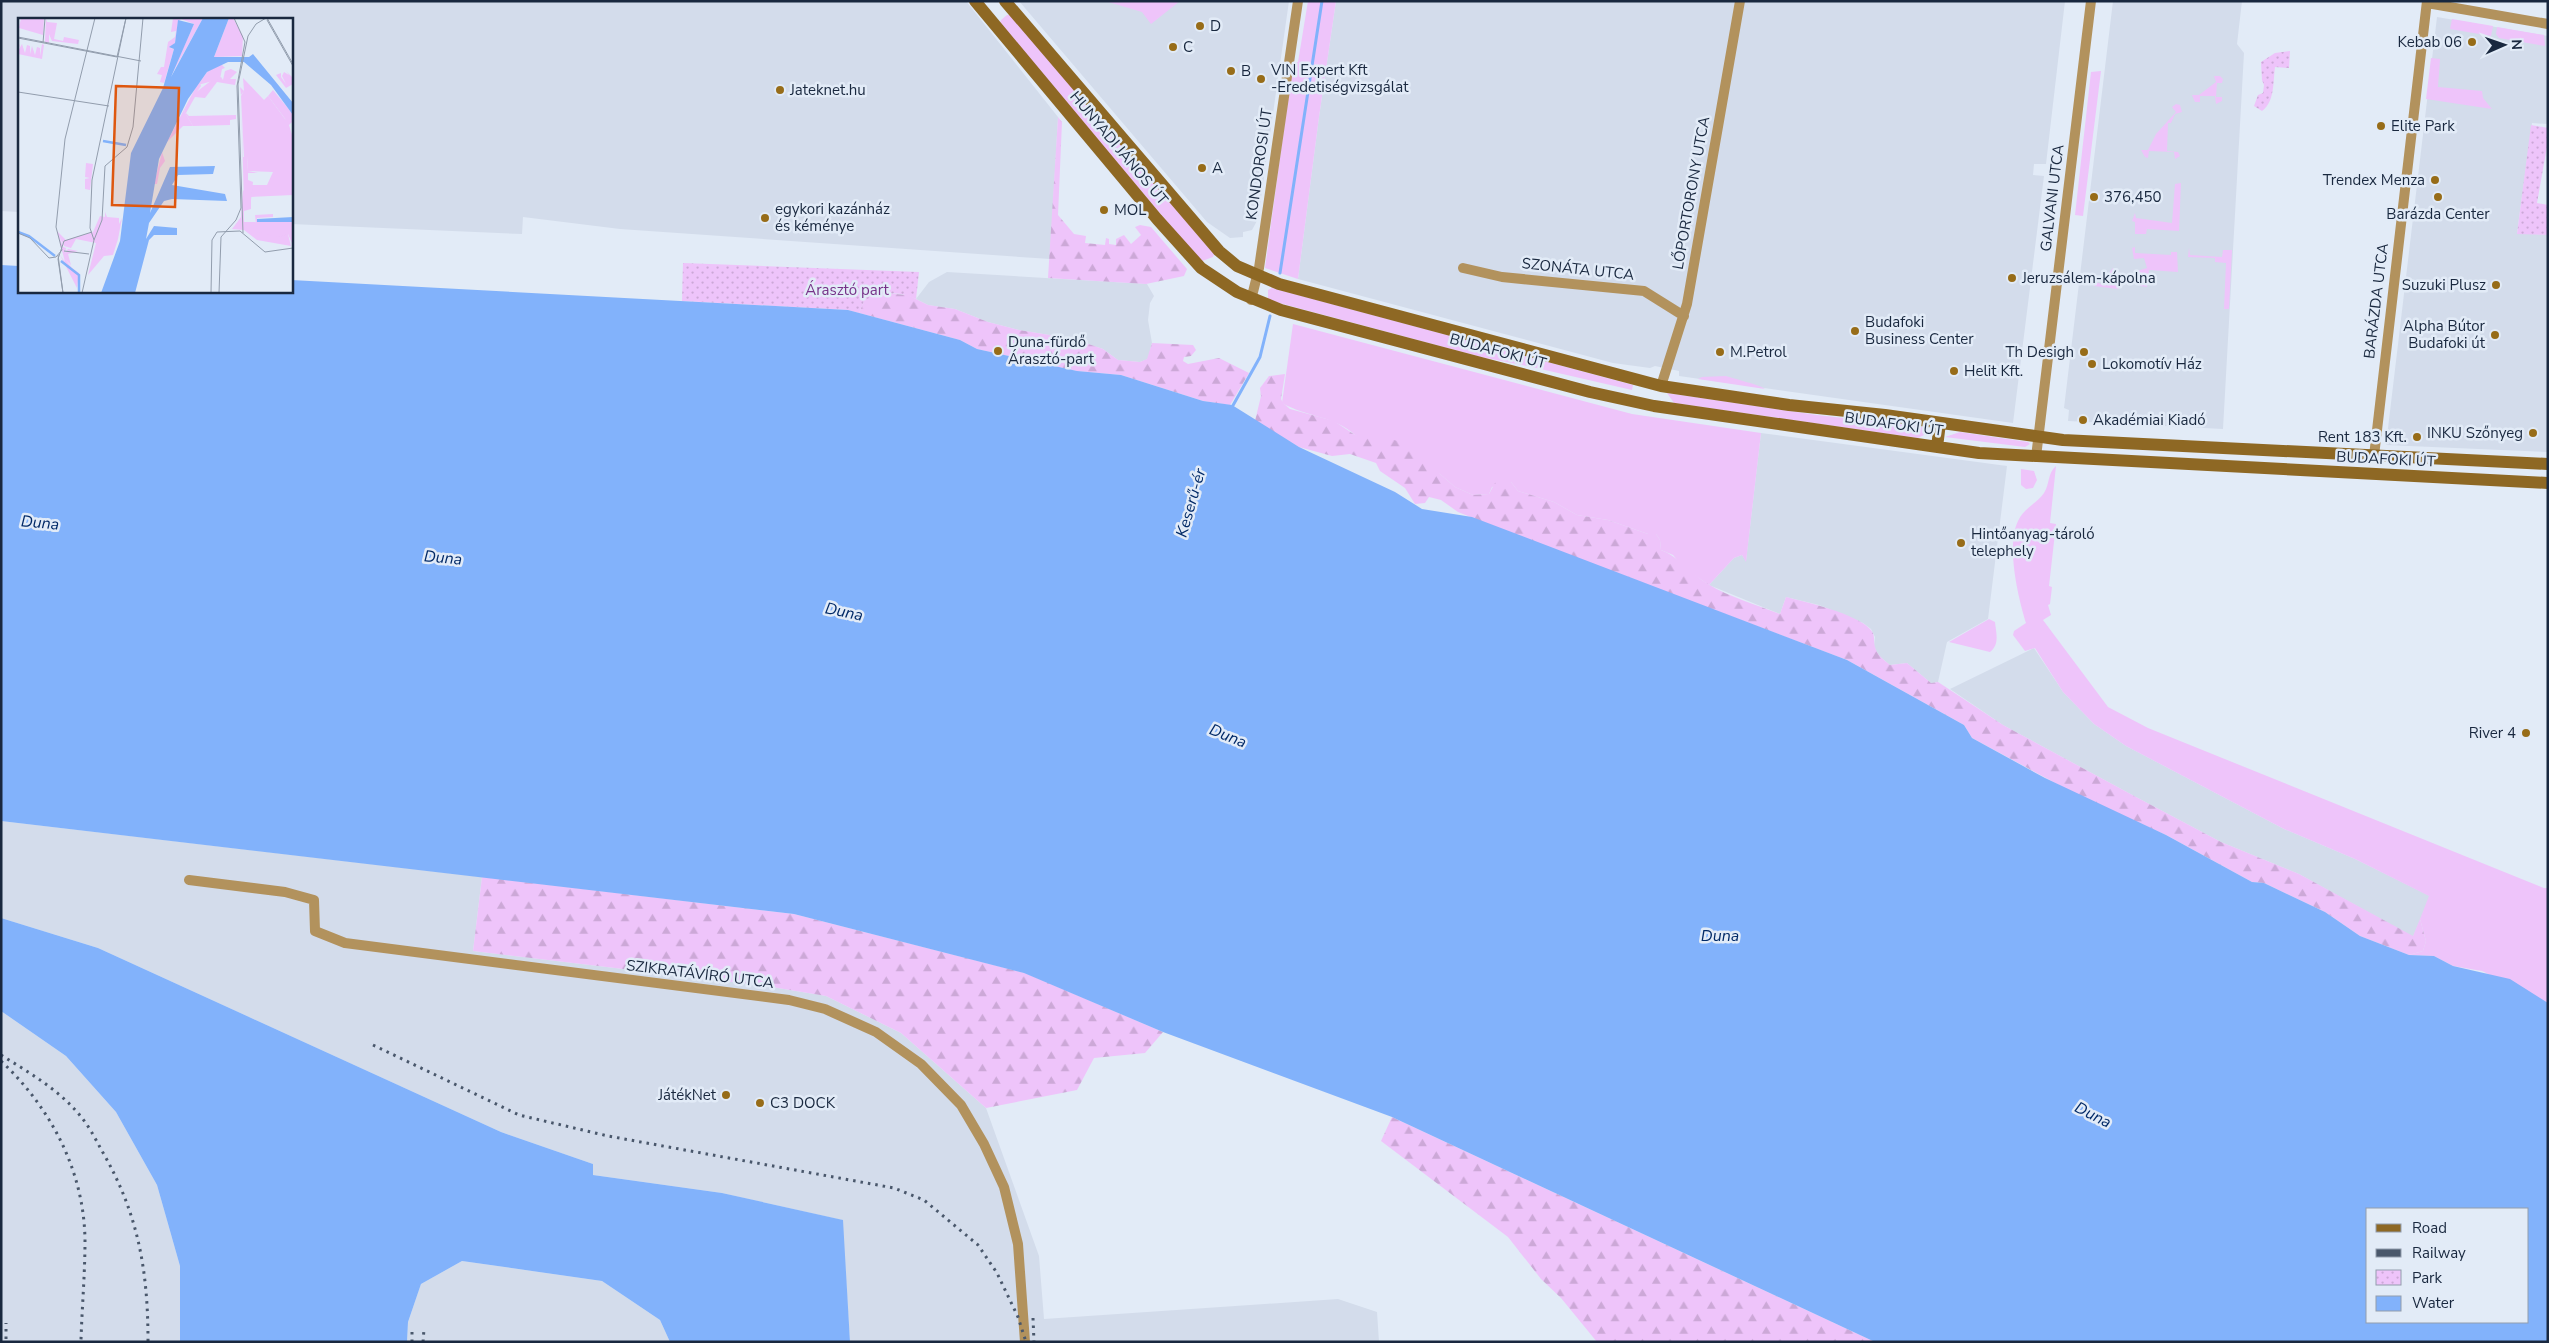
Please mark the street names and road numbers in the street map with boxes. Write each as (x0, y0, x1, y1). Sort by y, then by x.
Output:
street label: HUNYADI JÁNOS ÚT (1066, 86, 1173, 209)
street label: KONDOROSI ÚT (1240, 107, 1277, 221)
street label: LŐPORTORONY UTCA (1668, 115, 1714, 271)
street label: GALVANI UTCA (2036, 143, 2069, 253)
street label: BARÁZDA UTCA (2359, 242, 2393, 360)
street label: SZONÁTA UTCA (1521, 253, 1635, 285)
street label: BUDAFOKI ÚT (1447, 328, 1549, 374)
street label: BUDAFOKI ÚT (1843, 406, 1945, 441)
street label: BUDAFOKI ÚT (2336, 445, 2436, 472)
street label: SZIKRATÁVÍRÓ UTCA (625, 954, 775, 993)

